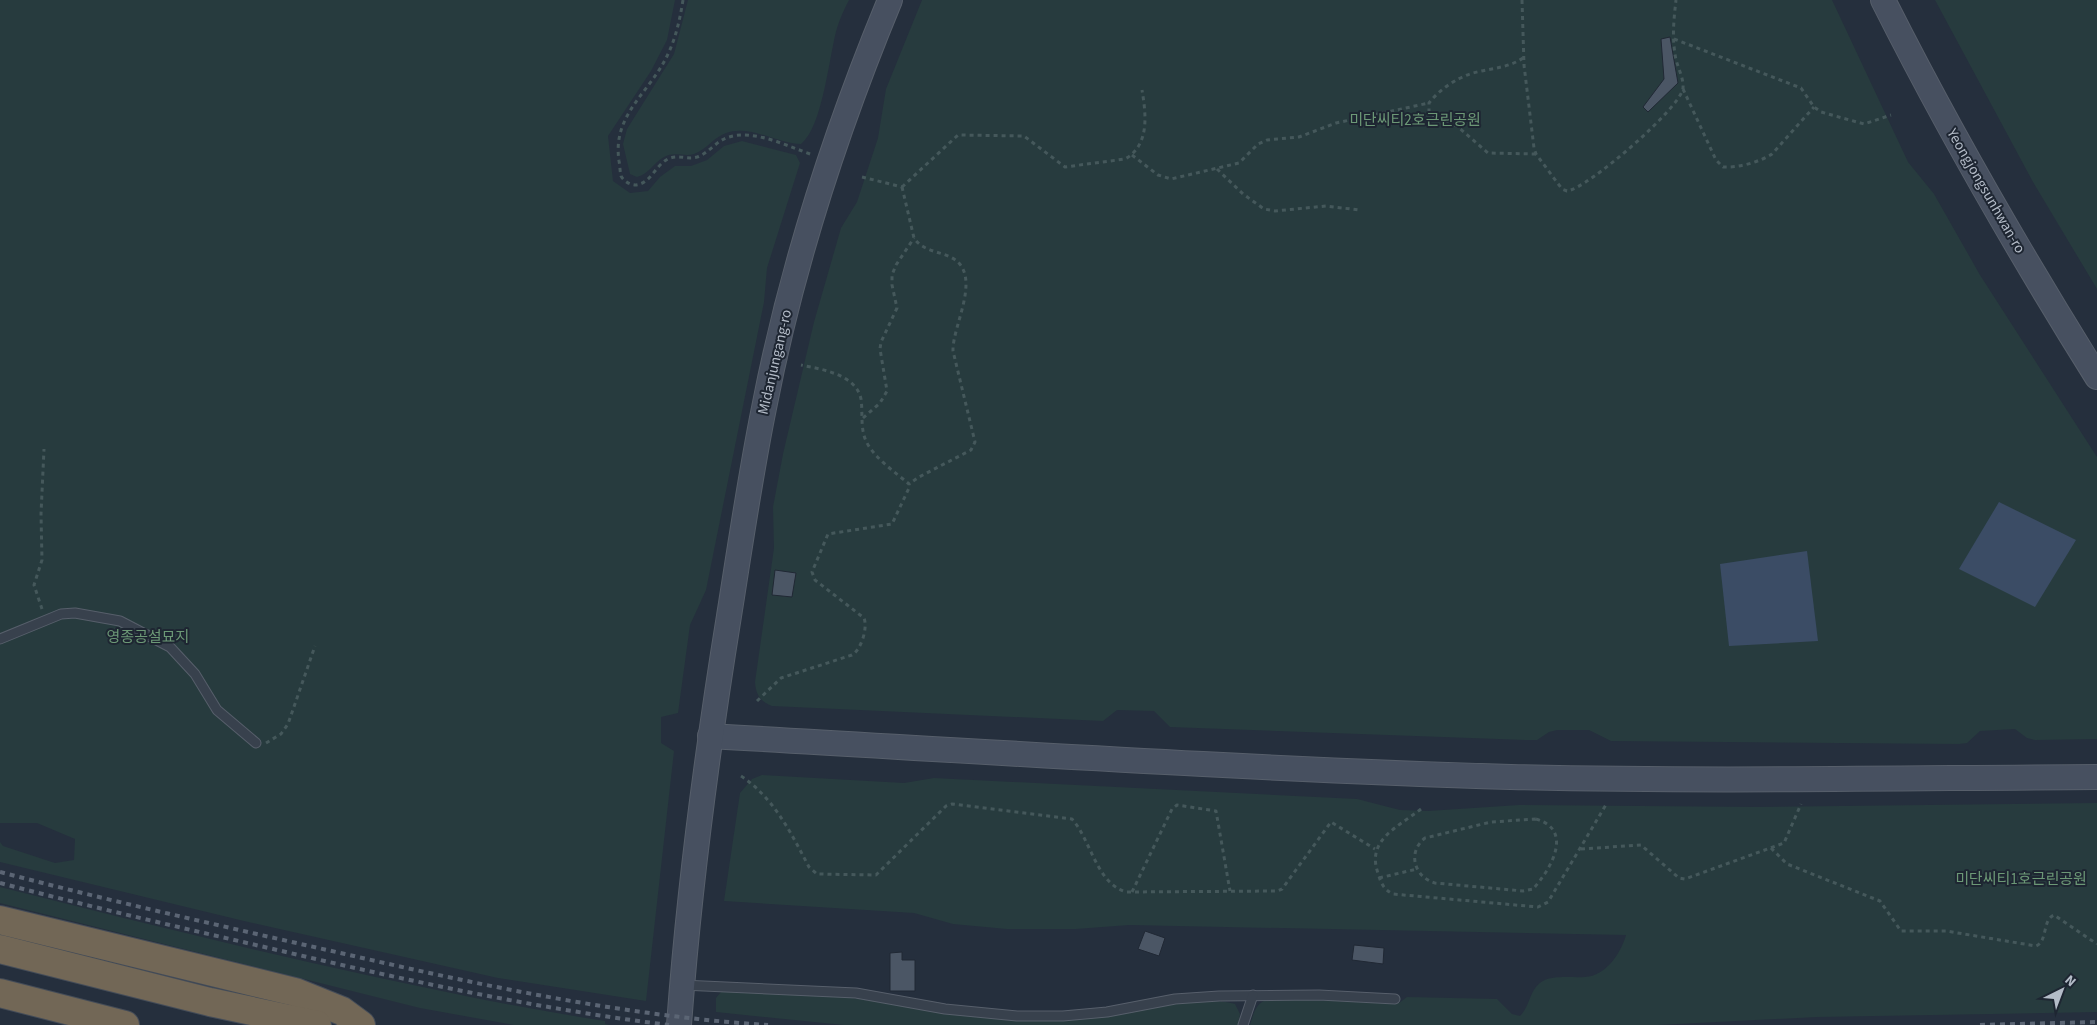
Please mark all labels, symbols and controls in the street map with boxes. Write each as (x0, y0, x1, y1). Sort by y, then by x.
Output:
park label: 미단씨티2호근린공원 (1349, 110, 1481, 131)
street label: Yeongjongsunhwan-ro (1941, 124, 2030, 257)
street label: Midanjungang-ro (753, 307, 797, 417)
park label: 영종공설묘지 (107, 627, 189, 648)
park label: 미단씨티1호근린공원 (1955, 869, 2087, 890)
north arrow (2037, 965, 2087, 1015)
text: N (2060, 971, 2080, 992)

